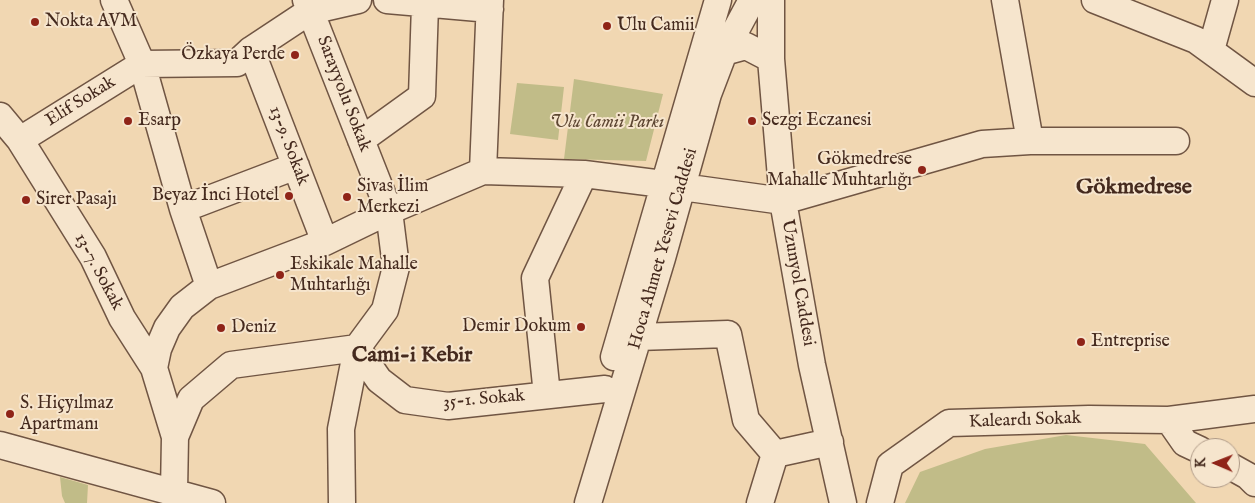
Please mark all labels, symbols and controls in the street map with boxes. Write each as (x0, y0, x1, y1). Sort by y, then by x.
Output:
place label: Nokta AVM (45, 11, 137, 33)
place label: Ulu Camii (617, 15, 695, 37)
marker: Nokta AVM (29, 16, 41, 28)
marker: Ulu Camii (601, 20, 613, 32)
street label: Sarayyolu Sokak (311, 33, 375, 155)
place label: Özkaya Perde (181, 44, 285, 66)
marker: Özkaya Perde (289, 49, 301, 61)
street label: Elif Sokak (42, 72, 120, 132)
street label: 13-9. Sokak (263, 103, 313, 189)
place label: Esarp (138, 110, 181, 132)
place label: Sezgi Eczanesi (762, 110, 872, 132)
park label: Ulu Camii Parkı (550, 112, 664, 134)
marker: Esarp (122, 115, 134, 127)
marker: Sezgi Eczanesi (746, 115, 758, 127)
street label: Hoca Ahmet Yesevi Caddesi (625, 146, 703, 352)
place label: Gökmedrese Mahalle Muhtarlığı (767, 149, 912, 192)
marker: Gökmedrese Mahalle Muhtarlığı (916, 164, 928, 176)
district label: Gökmedrese (1076, 175, 1192, 201)
place label: Sivas İlim Merkezi (357, 176, 428, 218)
place label: Beyaz İnci Hotel (152, 185, 279, 207)
place label: Sirer Pasajı (36, 189, 117, 211)
marker: Beyaz İnci Hotel (283, 190, 295, 202)
marker: Sivas İlim Merkezi (341, 191, 353, 203)
marker: Sirer Pasajı (20, 194, 32, 206)
street label: Uzunyol Caddesi (775, 218, 819, 348)
street label: 13-7. Sokak (69, 230, 127, 314)
place label: Eskikale Mahalle Muhtarlığı (290, 254, 418, 296)
marker: Eskikale Mahalle Muhtarlığı (274, 269, 286, 281)
place label: Demir Dokum (462, 316, 571, 338)
place label: Deniz (231, 317, 276, 339)
marker: Demir Dokum (575, 321, 587, 333)
marker: Deniz (215, 322, 227, 334)
place label: Entreprise (1091, 331, 1170, 353)
marker: Entreprise (1075, 336, 1087, 348)
district label: Cami-i Kebir (352, 343, 472, 369)
street label: 35-1. Sokak (442, 386, 526, 414)
place label: S. Hiçyılmaz Apartmanı (20, 393, 114, 436)
marker: S. Hiçyılmaz Apartmanı (4, 408, 16, 420)
street label: Kaleardı Sokak (968, 408, 1082, 434)
north arrow (1190, 438, 1240, 488)
text: K (1192, 458, 1210, 468)

